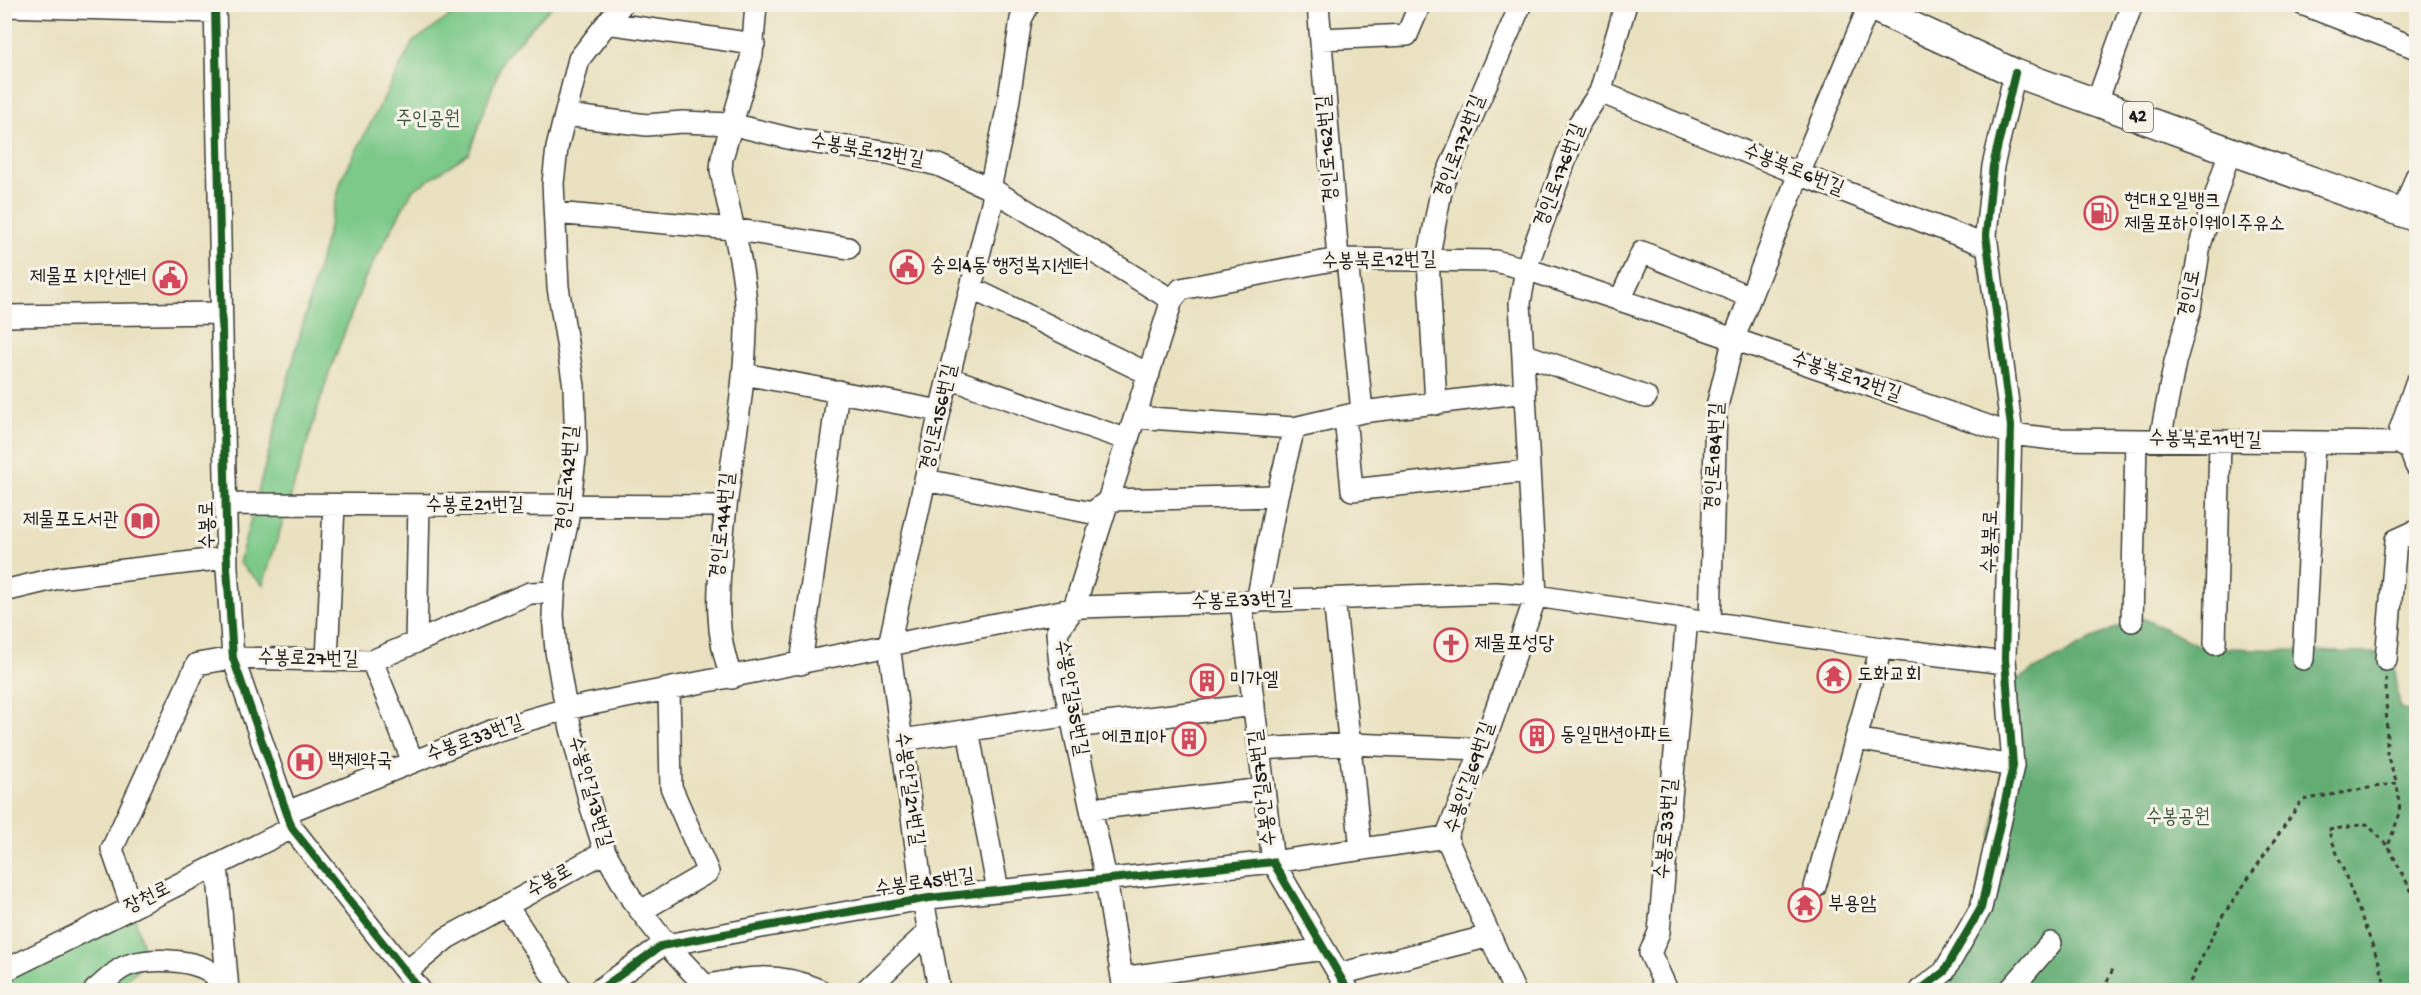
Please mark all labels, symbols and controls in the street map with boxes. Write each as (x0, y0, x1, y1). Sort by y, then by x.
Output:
street label: 경인로172번길 (1431, 92, 1491, 202)
street label: 경인로162번길 (1314, 94, 1344, 204)
road number: 42 (2123, 102, 2153, 132)
park label: 주인공원 (396, 109, 460, 132)
street label: 경인로176번길 (1531, 121, 1591, 231)
street label: 수봉북로12번길 (809, 131, 925, 173)
street label: 수봉북로6번길 (1739, 140, 1847, 202)
place label: 현대오일뱅크 제물포하이웨이주유소 (2124, 191, 2285, 237)
fuel station icon: 현대오일뱅크 제물포하이웨이주유소 (2083, 195, 2119, 231)
public building icon: 숭의4동 행정복지센터 (889, 249, 925, 285)
street label: 수봉북로12번길 (1322, 250, 1436, 274)
place label: 숭의4동 행정복지센터 (930, 255, 1089, 279)
public building icon: 제물포 치안센터 (152, 260, 188, 296)
place label: 제물포 치안센터 (30, 267, 147, 290)
street label: 경인로 (2175, 268, 2207, 320)
street label: 수봉북로12번길 (1788, 348, 1904, 408)
street label: 경인로156번길 (917, 362, 963, 474)
street label: 경인로184번길 (1702, 402, 1730, 512)
street label: 경인로142번길 (553, 424, 585, 534)
street label: 수봉북로11번길 (2148, 429, 2262, 453)
street label: 경인로144번길 (707, 471, 741, 581)
street label: 수봉로21번길 (426, 495, 524, 518)
street label: 수봉로 (197, 501, 221, 549)
library icon: 제물포도서관 (124, 503, 160, 539)
street label: 수봉북로 (1979, 509, 2005, 575)
place label: 제물포도서관 (22, 510, 119, 533)
street label: 수봉로33번길 (1191, 589, 1293, 615)
church icon: 제물포성당 (1433, 627, 1469, 663)
place label: 제물포성당 (1474, 634, 1554, 657)
street label: 수봉안길35번길 (1048, 638, 1092, 758)
street label: 수봉로27번길 (257, 648, 359, 672)
temple icon: 도화교회 (1816, 658, 1852, 694)
building icon: 미가엘 (1189, 663, 1225, 699)
place label: 도화교회 (1857, 665, 1921, 688)
place label: 미가엘 (1230, 670, 1278, 693)
street label: 수봉로33번길 (424, 712, 526, 768)
building icon: 동일맨션아파트 (1519, 718, 1555, 754)
street label: 수봉안길69번길 (1441, 719, 1501, 837)
building icon: 에코피아 (1171, 721, 1207, 757)
place label: 동일맨션아파트 (1560, 725, 1673, 748)
place label: 에코피아 (1102, 728, 1166, 751)
street label: 수봉안길57번길 (1245, 728, 1283, 848)
street label: 수봉안길21번길 (889, 731, 927, 847)
street label: 수봉안길13번길 (562, 734, 616, 850)
hospital icon: 백제약국 (287, 744, 323, 780)
place label: 백제약국 (328, 751, 392, 774)
street label: 수봉로33번길 (1652, 778, 1684, 880)
park label: 수봉공원 (2146, 807, 2210, 830)
street label: 수봉로 (523, 860, 577, 904)
street label: 수봉로45번길 (874, 866, 976, 902)
street label: 장천로 (121, 878, 175, 920)
temple icon: 부용암 (1787, 887, 1823, 923)
place label: 부용암 (1828, 894, 1876, 917)

